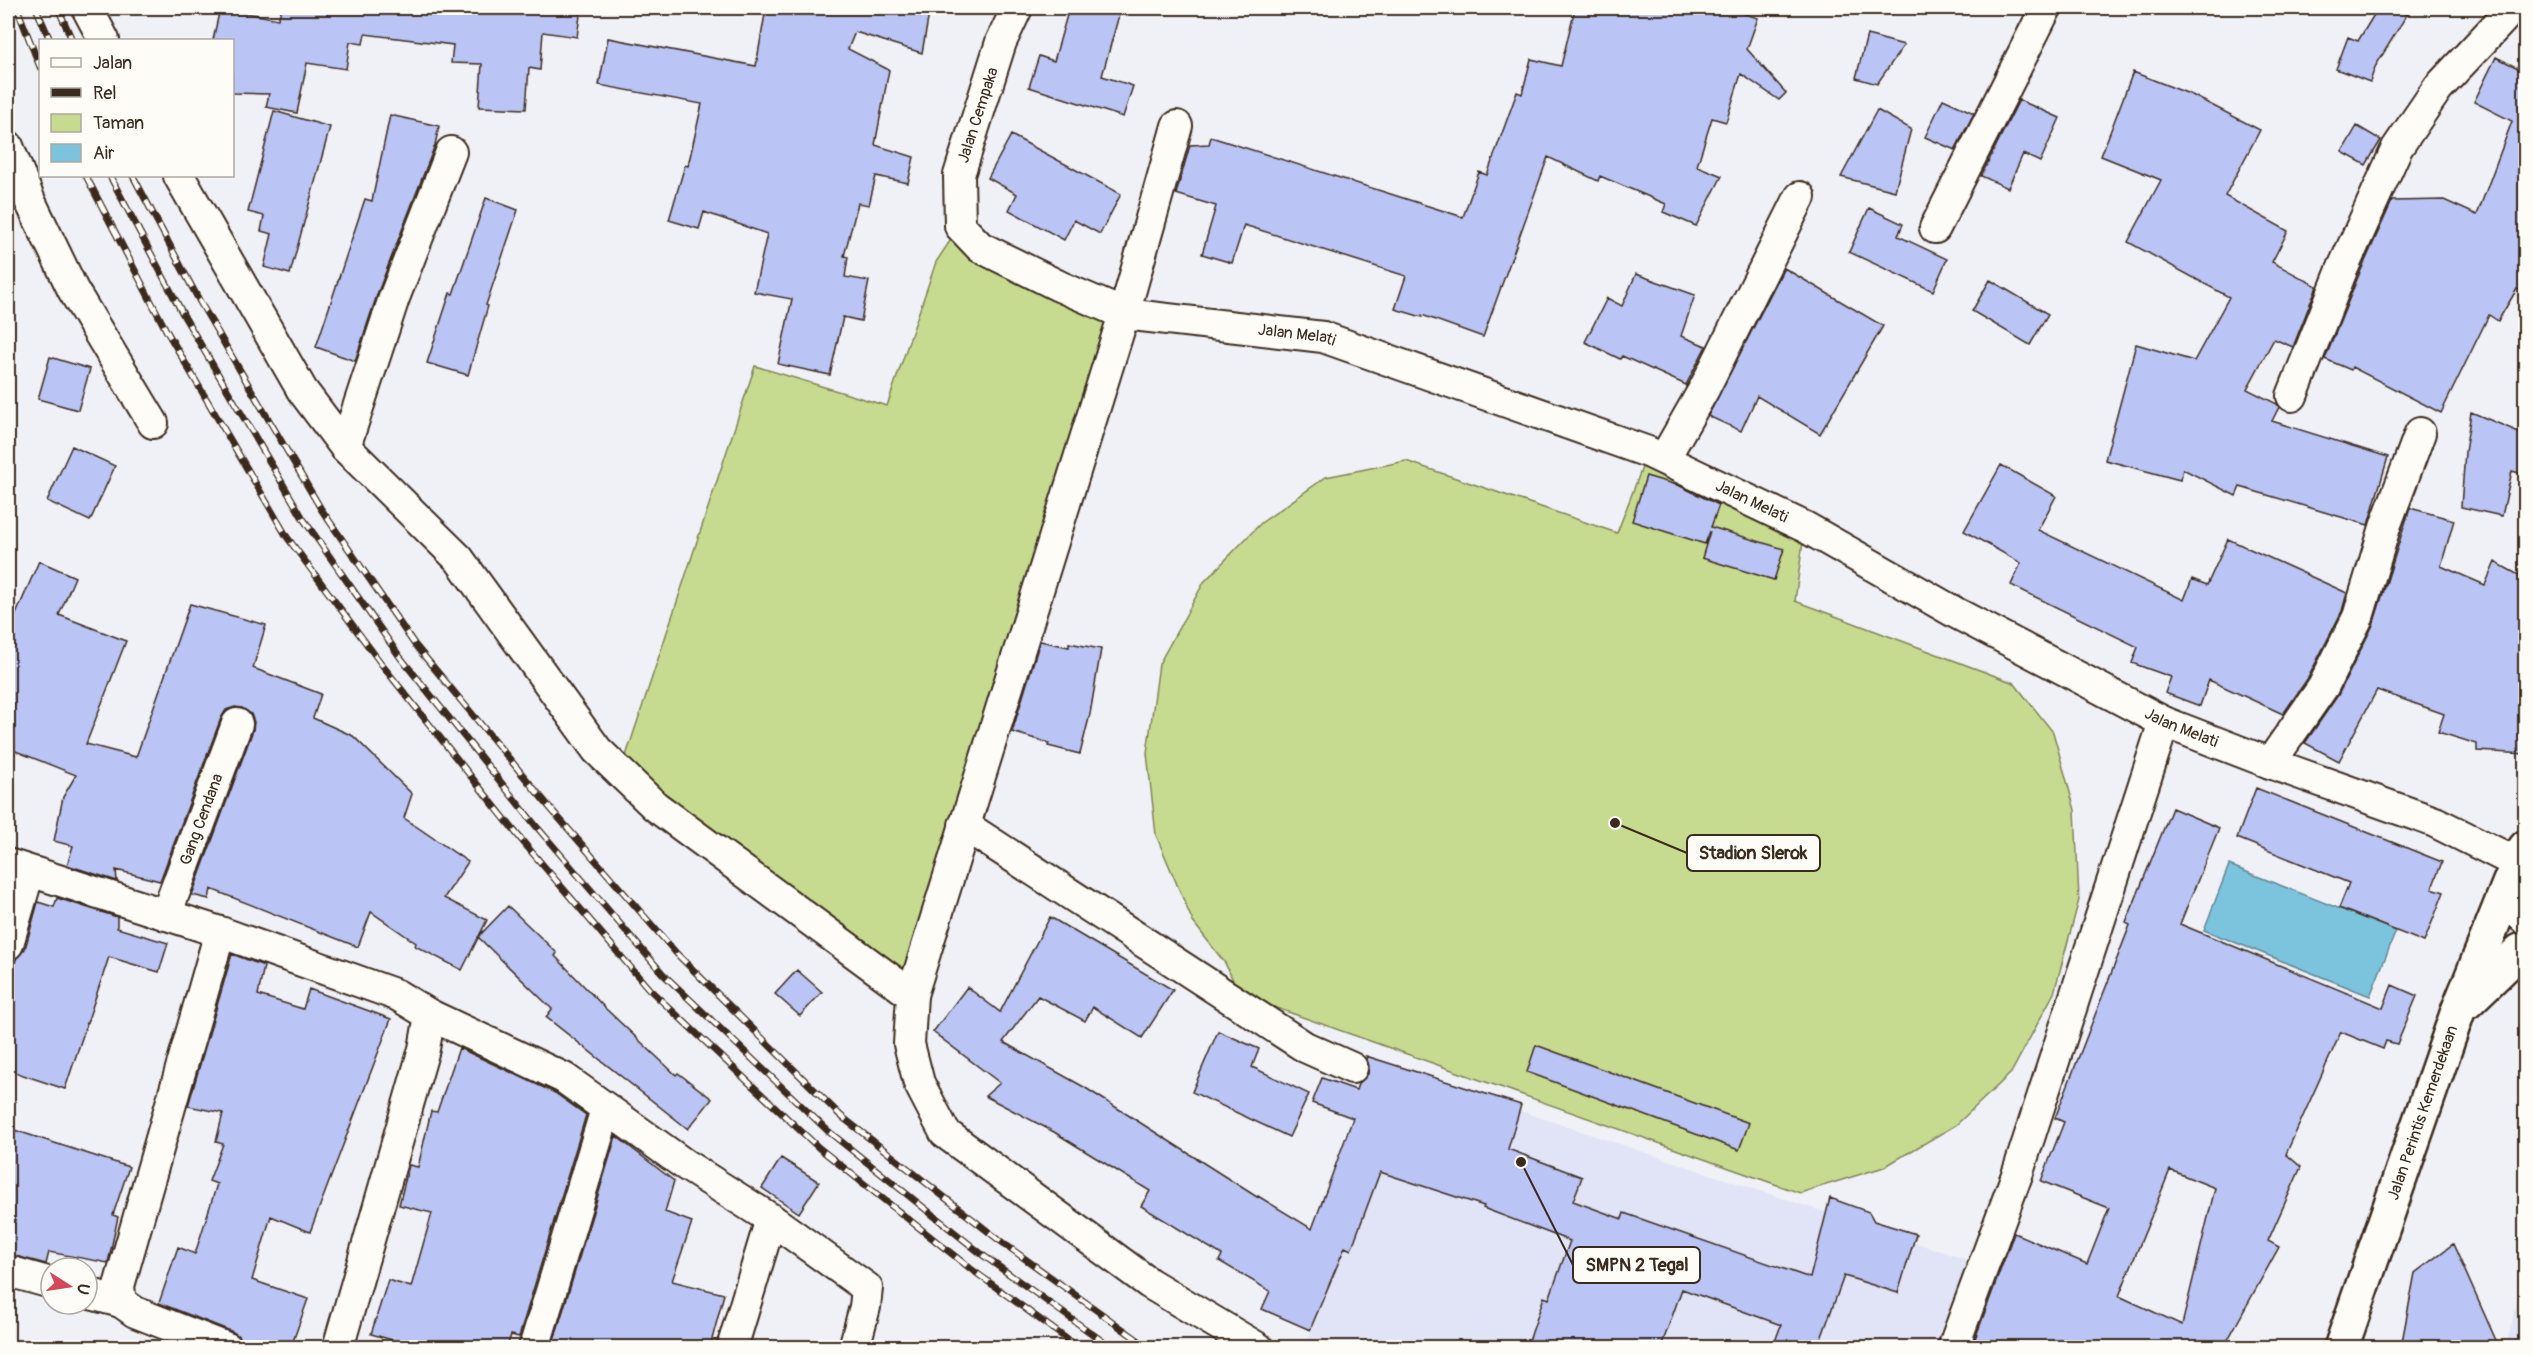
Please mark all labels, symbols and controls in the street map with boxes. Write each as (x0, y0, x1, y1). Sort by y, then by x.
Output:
legend (39, 39, 234, 177)
text: Jalan (93, 52, 132, 75)
street label: Jalan Cempaka (953, 65, 1003, 165)
text: Rel (93, 82, 117, 105)
text: Taman (93, 112, 144, 135)
text: Air (93, 142, 115, 165)
street label: Jalan Melati (1257, 320, 1338, 351)
street label: Jalan Melati (1712, 476, 1791, 527)
street label: Jalan Melati (2141, 704, 2221, 752)
street label: Gang Cendana (175, 771, 228, 868)
callout: Stadion Slerok (1687, 835, 1820, 871)
text: Stadion Slerok (1699, 842, 1808, 865)
street label: Jalan Perintis Kemerdekaan (2383, 1023, 2462, 1203)
callout: SMPN 2 Tegal (1573, 1247, 1700, 1283)
text: SMPN 2 Tegal (1586, 1254, 1688, 1277)
north arrow (39, 1256, 99, 1316)
text: U (72, 1282, 94, 1297)

